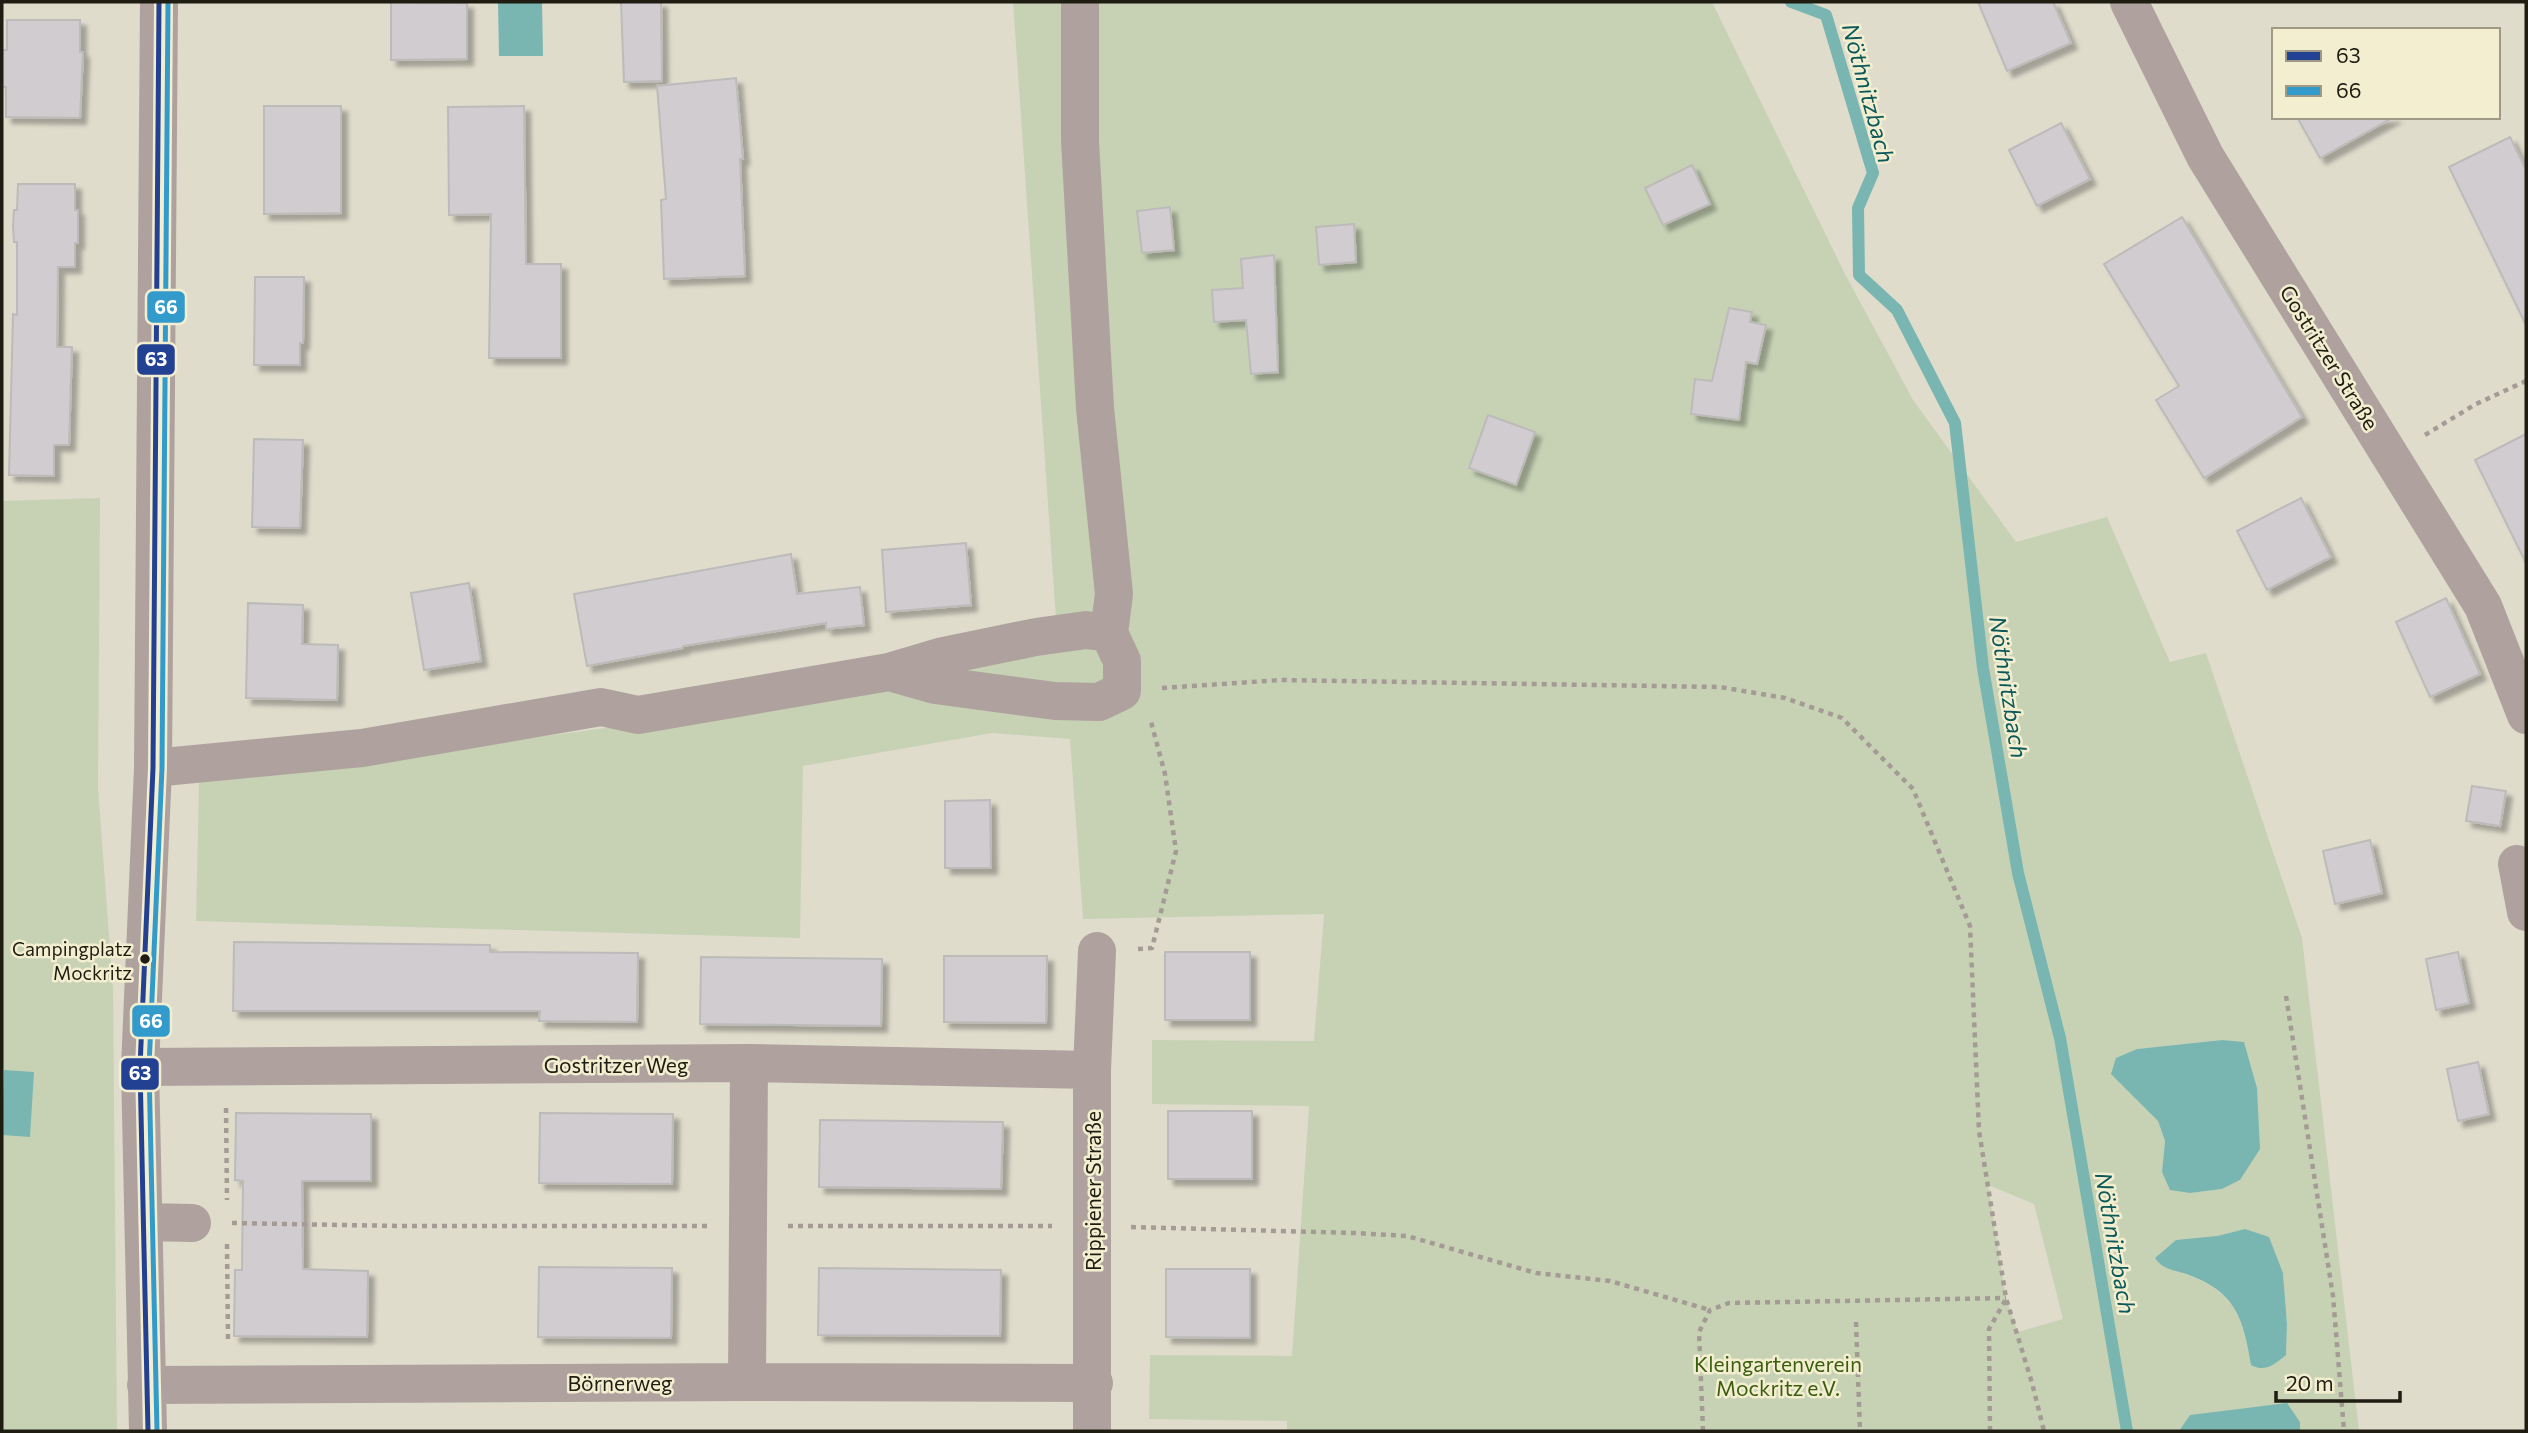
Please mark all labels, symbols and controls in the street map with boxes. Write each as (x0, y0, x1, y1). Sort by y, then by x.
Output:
water label: Nöthnitzbach (1837, 20, 1901, 166)
legend (2272, 28, 2500, 119)
text: 63 (2336, 42, 2361, 67)
text: 66 (2336, 77, 2362, 102)
street label: Gostritzer Straße (2275, 280, 2385, 434)
line badge: 66 (146, 290, 186, 324)
text: 66 (154, 295, 178, 318)
line badge: 63 (136, 343, 176, 376)
text: 63 (145, 347, 167, 370)
water label: Nöthnitzbach (1984, 614, 2034, 760)
place label: Campingplatz Mockritz (12, 937, 132, 984)
marker: Campingplatz Mockritz (138, 952, 152, 966)
line badge: 66 (131, 1004, 171, 1038)
text: 66 (139, 1009, 163, 1032)
street label: Gostritzer Weg (544, 1052, 688, 1077)
line badge: 63 (120, 1057, 160, 1091)
text: 63 (129, 1061, 151, 1084)
street label: Rippiener Straße (1080, 1111, 1105, 1271)
water label: Nöthnitzbach (2090, 1170, 2142, 1316)
park label: Kleingartenverein Mockritz e.V. (1694, 1351, 1862, 1400)
scale bar (2276, 1360, 2400, 1404)
street label: Börnerweg (568, 1370, 672, 1395)
text: 20 m (2286, 1370, 2334, 1395)

